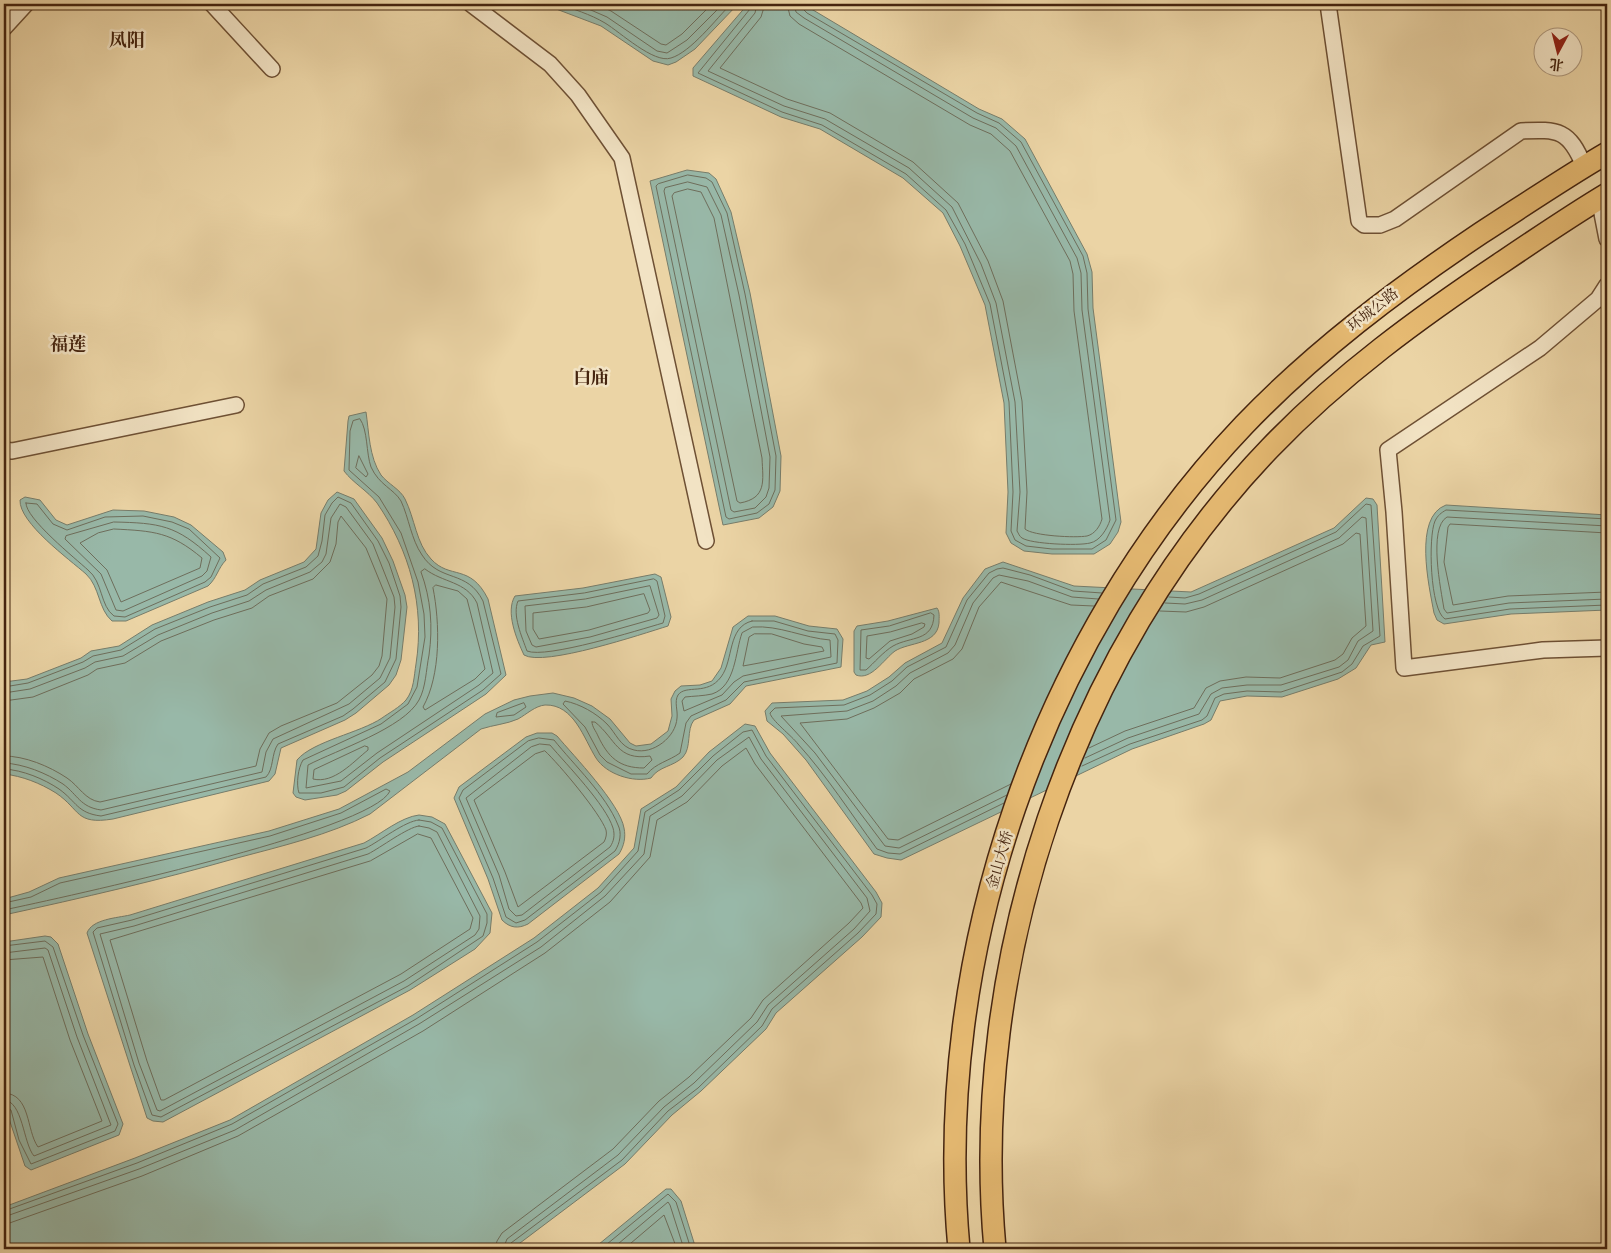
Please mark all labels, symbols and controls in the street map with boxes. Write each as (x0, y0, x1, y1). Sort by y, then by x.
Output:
north arrow (1534, 28, 1584, 78)
district label: 凤阳 (109, 29, 145, 52)
text: 北 (1548, 55, 1564, 74)
street label: 环城公路 (1344, 284, 1402, 336)
district label: 福莲 (50, 333, 86, 356)
district label: 白庙 (573, 366, 609, 389)
street label: 金山大桥 (983, 829, 1017, 891)

